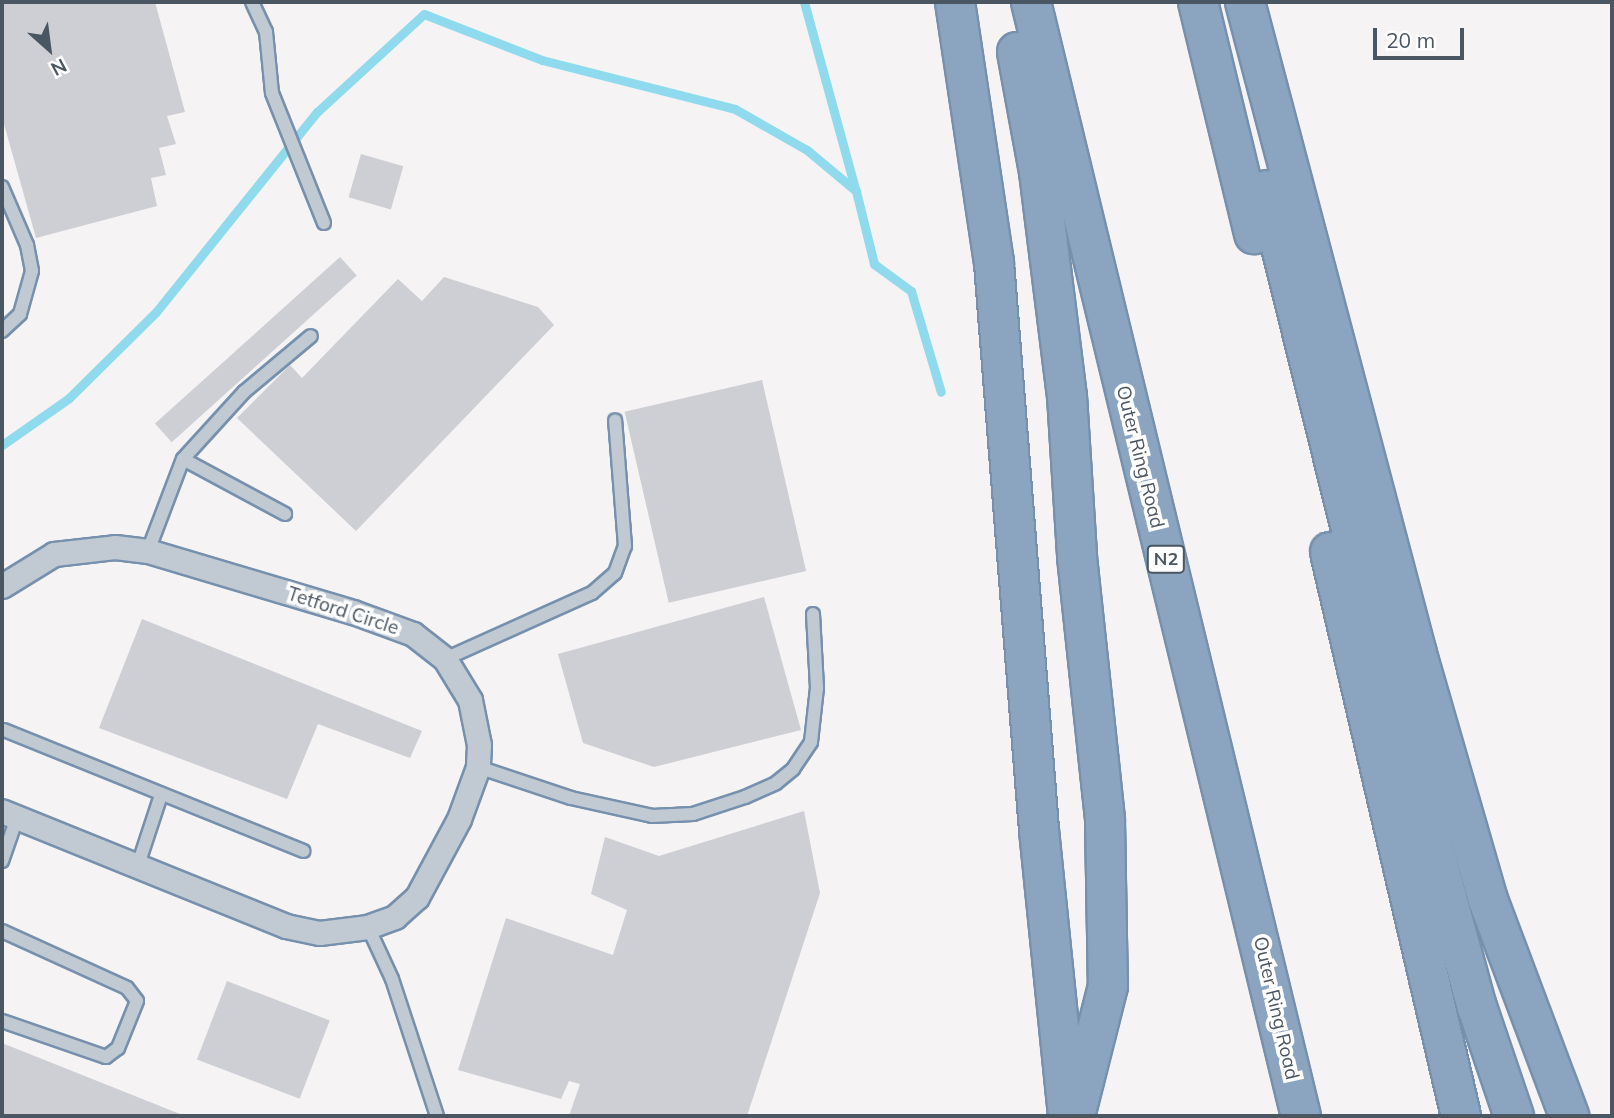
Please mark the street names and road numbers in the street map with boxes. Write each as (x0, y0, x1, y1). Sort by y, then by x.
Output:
street label: Outer Ring Road (1111, 383, 1169, 531)
road number: N2 (1147, 544, 1185, 574)
street label: Tetford Circle (284, 582, 402, 640)
street label: Outer Ring Road (1248, 934, 1304, 1082)

